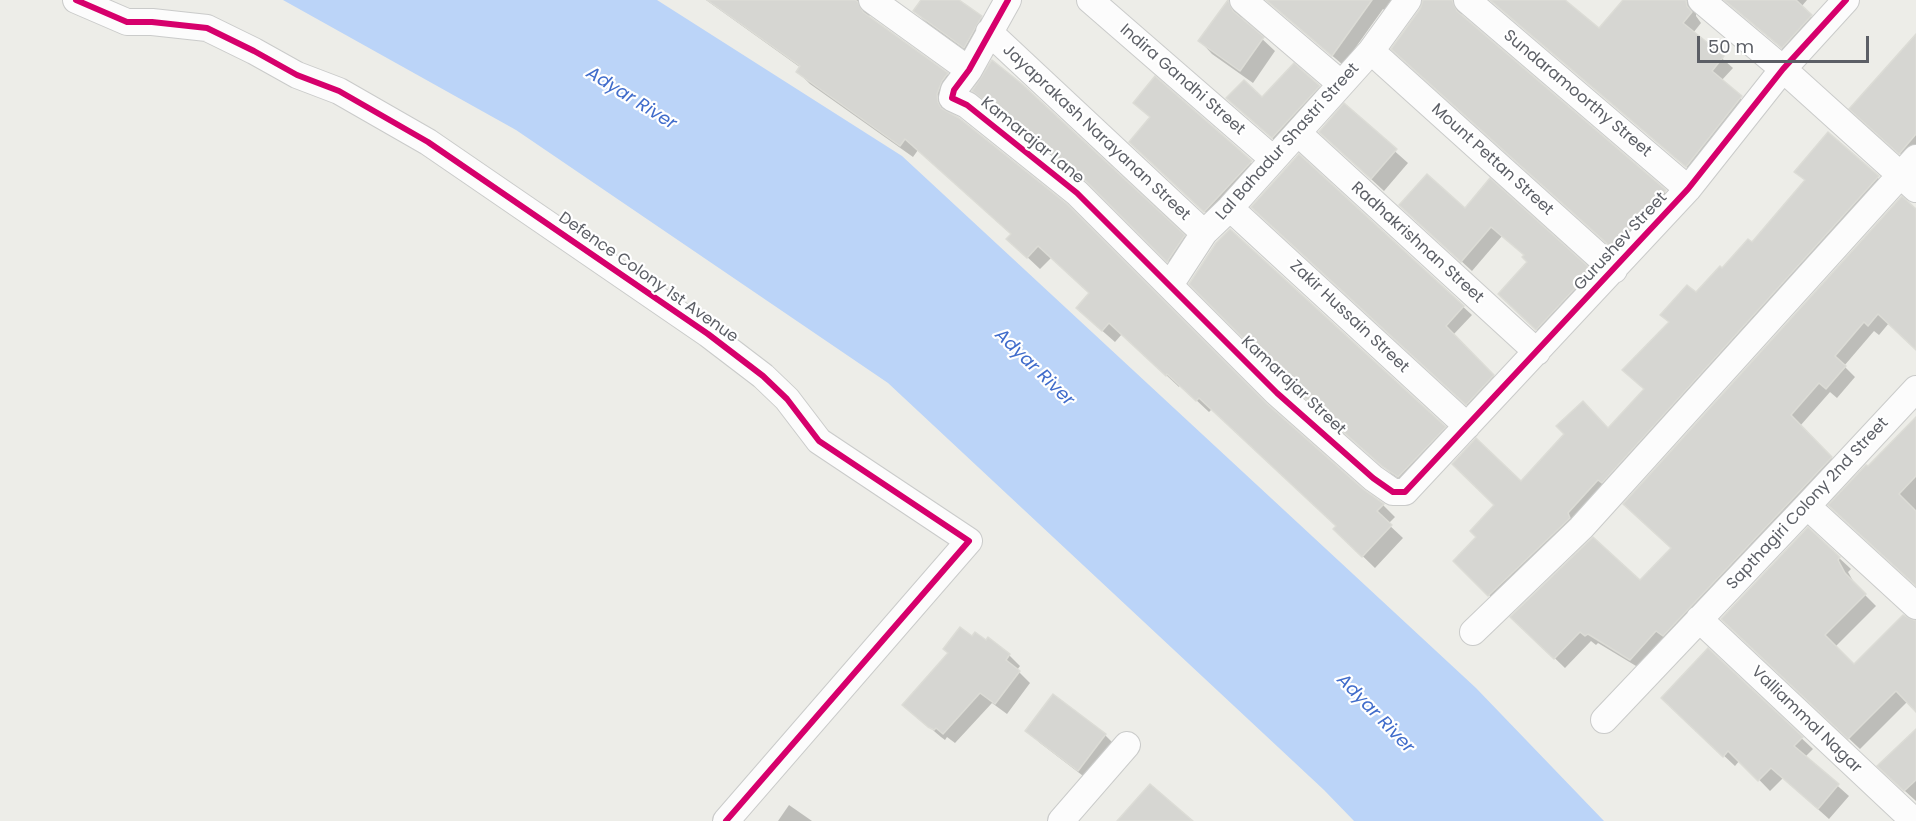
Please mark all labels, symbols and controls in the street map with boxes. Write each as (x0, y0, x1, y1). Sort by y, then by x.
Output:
street label: Indira Gandhi Street (1115, 20, 1249, 140)
scale bar (1700, 24, 1872, 62)
street label: Sundaramoorthy Street (1499, 26, 1655, 162)
text: 50 m (1708, 34, 1754, 59)
street label: Jayaprakash Narayanan Street (998, 41, 1194, 225)
street label: Lal Bahadur Shastri Street (1212, 60, 1364, 224)
water label: Adyar River (582, 63, 680, 135)
street label: Kamarajar Lane (976, 93, 1088, 189)
street label: Mount Pettan Street (1427, 100, 1557, 220)
street label: Radhakrishnan Street (1347, 178, 1487, 308)
street label: Gurushev Street (1571, 189, 1671, 295)
street label: Defence Colony 1st Avenue (555, 209, 741, 347)
street label: Zakir Hussain Street (1285, 257, 1413, 377)
water label: Adyar River (990, 325, 1078, 411)
street label: Kamarajar Street (1237, 332, 1349, 440)
street label: Sapthagiri Colony 2nd Street (1723, 414, 1893, 594)
street label: Valliammal Nagar (1747, 662, 1865, 778)
water label: Adyar River (1332, 670, 1418, 758)

